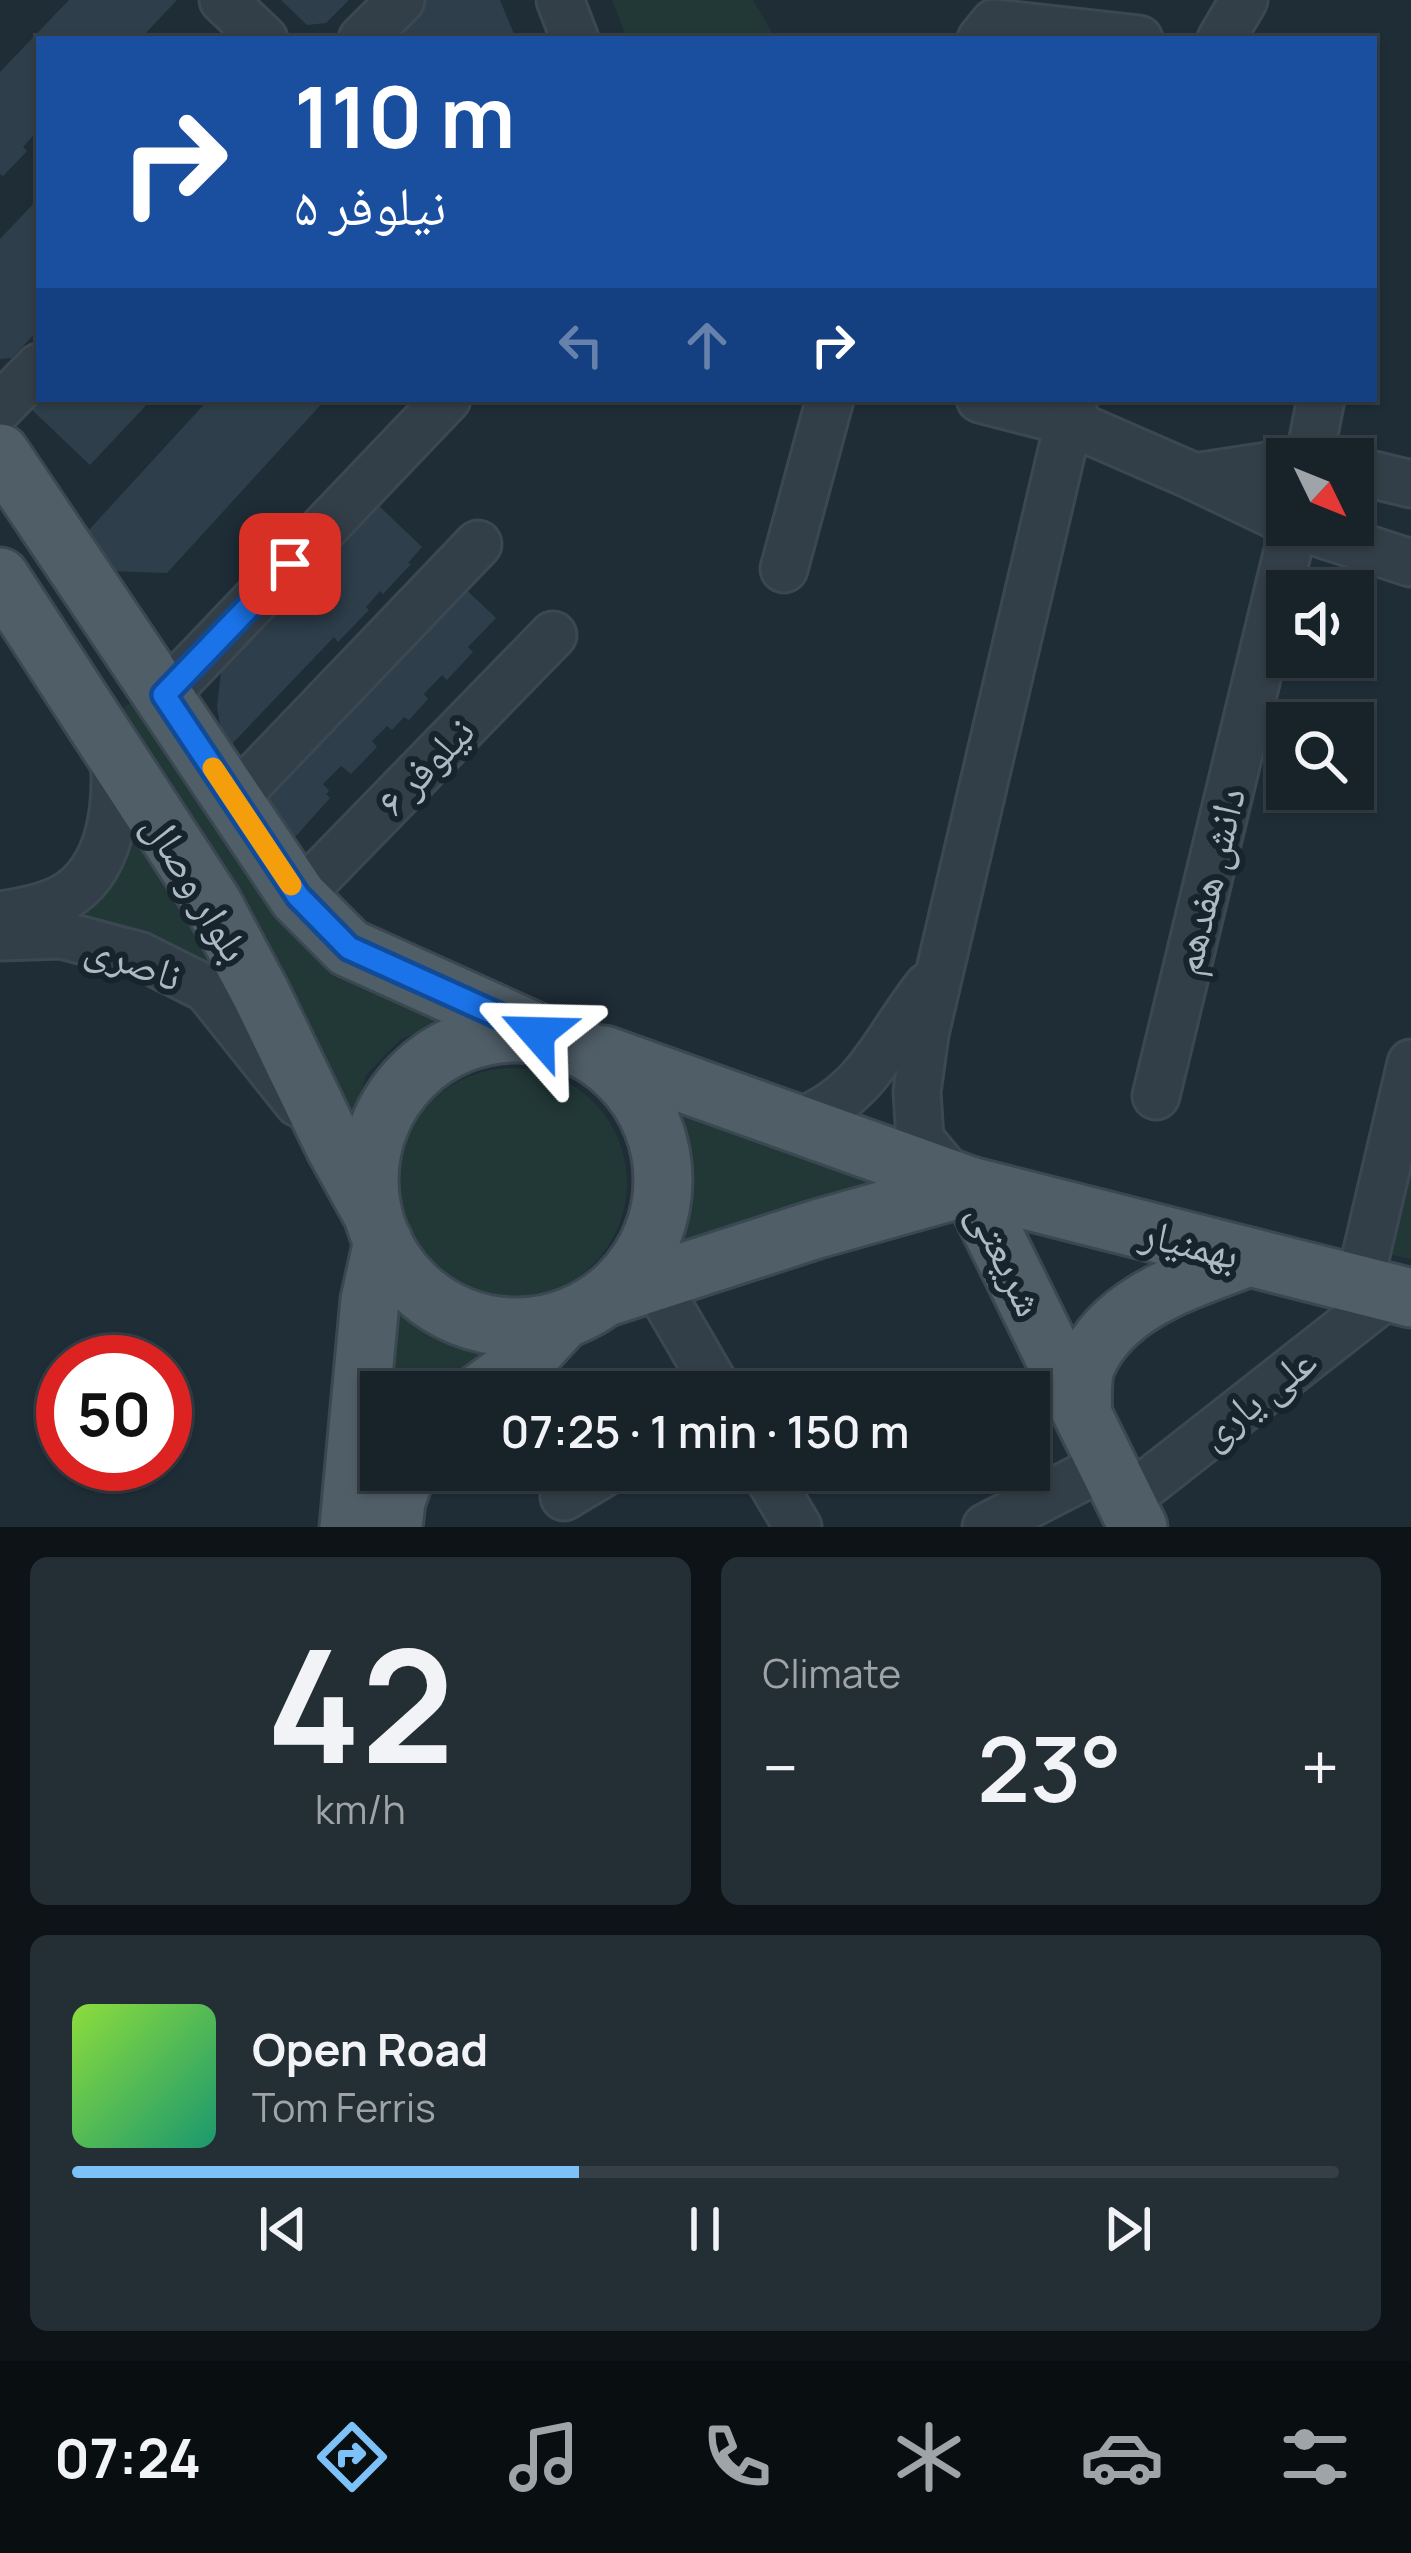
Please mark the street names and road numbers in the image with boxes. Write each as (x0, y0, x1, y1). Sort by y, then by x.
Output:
street label: نیلوفر ۶ (362, 703, 486, 828)
street label: دانش هفدهم (1156, 781, 1258, 980)
street label: بلوار وصال (131, 801, 265, 972)
street label: ناصری (78, 916, 190, 1004)
street label: شریعتی (955, 1192, 1060, 1325)
street label: بهمنیار (1134, 1202, 1245, 1282)
street label: علی یاری (1185, 1332, 1328, 1461)

